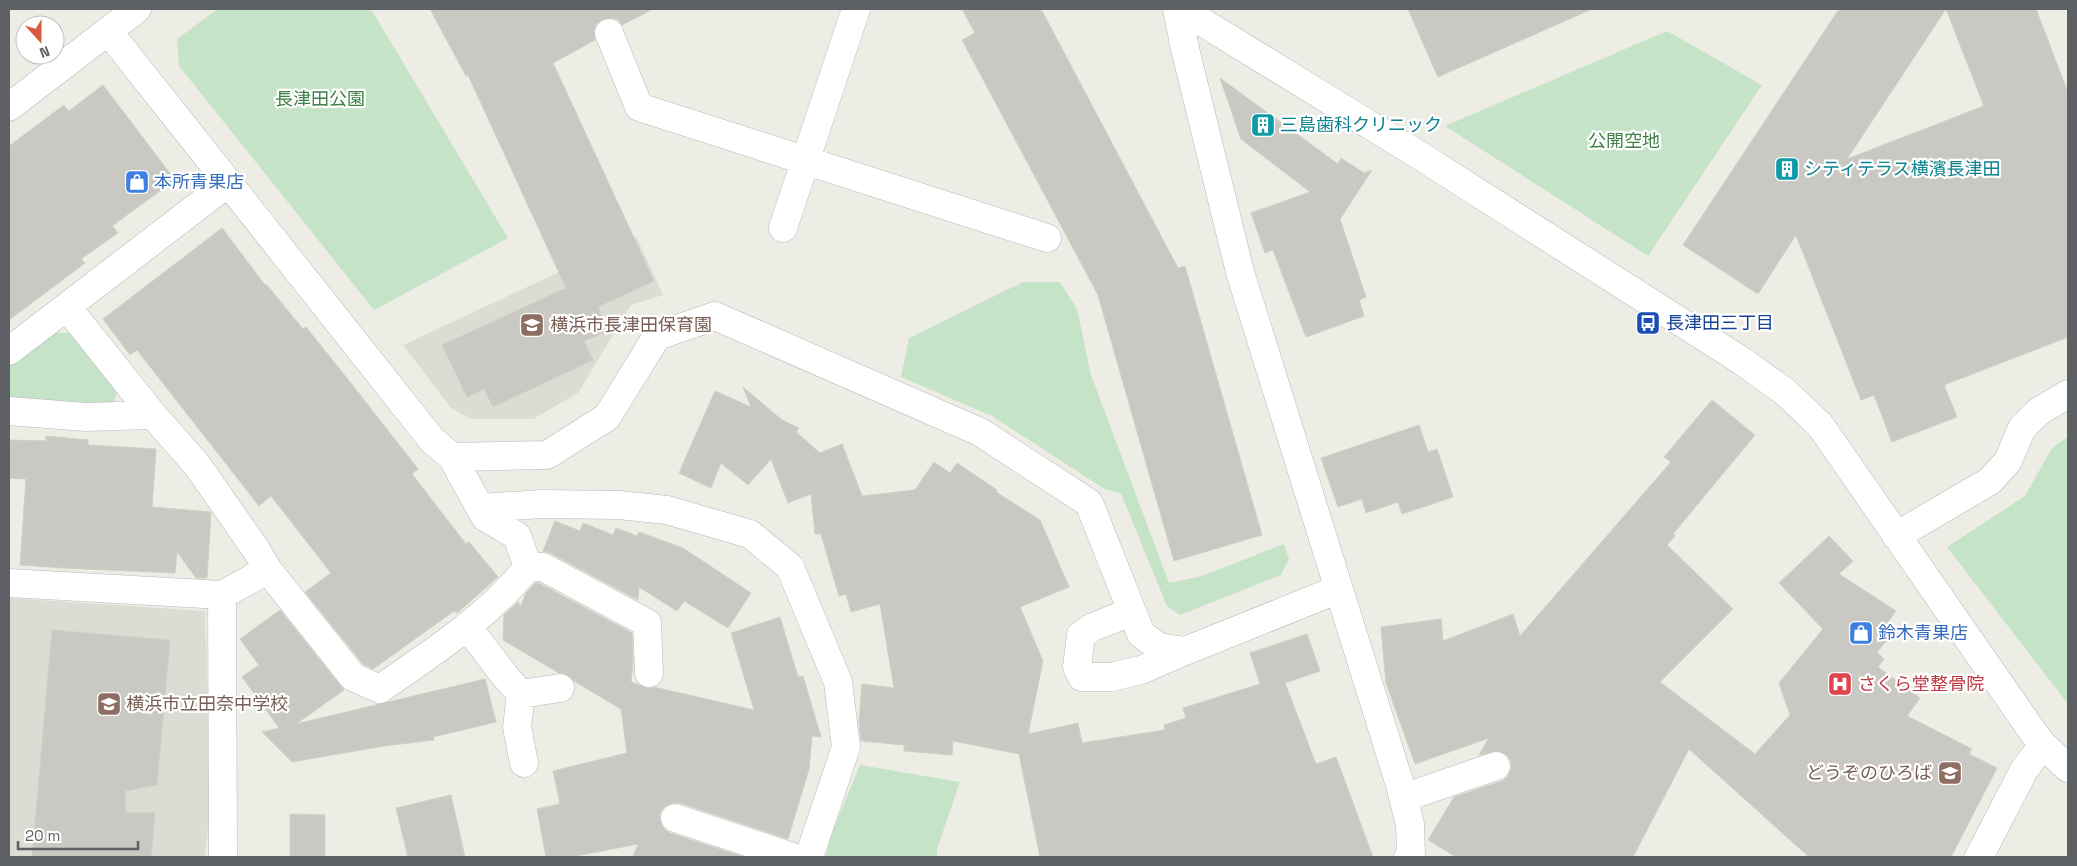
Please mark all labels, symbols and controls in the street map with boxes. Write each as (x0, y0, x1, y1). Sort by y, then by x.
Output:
north arrow (15, 15, 65, 65)
text: N (37, 42, 52, 62)
park label: 長津田公園 (275, 87, 365, 110)
building icon: 三島歯科クリニック (1250, 112, 1276, 138)
place label: 三島歯科クリニック (1280, 113, 1442, 136)
park label: 公開空地 (1588, 129, 1660, 152)
building icon: シティテラス横濱長津田 (1774, 156, 1800, 182)
place label: シティテラス横濱長津田 (1804, 157, 2001, 180)
shop icon: 本所青果店 (124, 169, 150, 195)
place label: 本所青果店 (154, 170, 244, 193)
bus stop icon: 長津田三丁目 (1635, 310, 1661, 336)
place label: 長津田三丁目 (1666, 311, 1774, 334)
school or university icon: 横浜市長津田保育園 (519, 312, 545, 338)
place label: 横浜市長津田保育園 (550, 313, 712, 336)
shop icon: 鈴木青果店 (1848, 620, 1874, 646)
place label: 鈴木青果店 (1878, 621, 1968, 644)
hospital icon: さくら堂整骨院 (1827, 671, 1853, 697)
place label: さくら堂整骨院 (1858, 672, 1984, 695)
school or university icon: 横浜市立田奈中学校 (96, 691, 122, 717)
place label: 横浜市立田奈中学校 (126, 692, 288, 715)
school or university icon: どうぞのひろば (1937, 760, 1963, 786)
place label: どうぞのひろば (1806, 761, 1932, 784)
scale bar (18, 818, 138, 850)
text: 20 m (25, 826, 60, 845)

